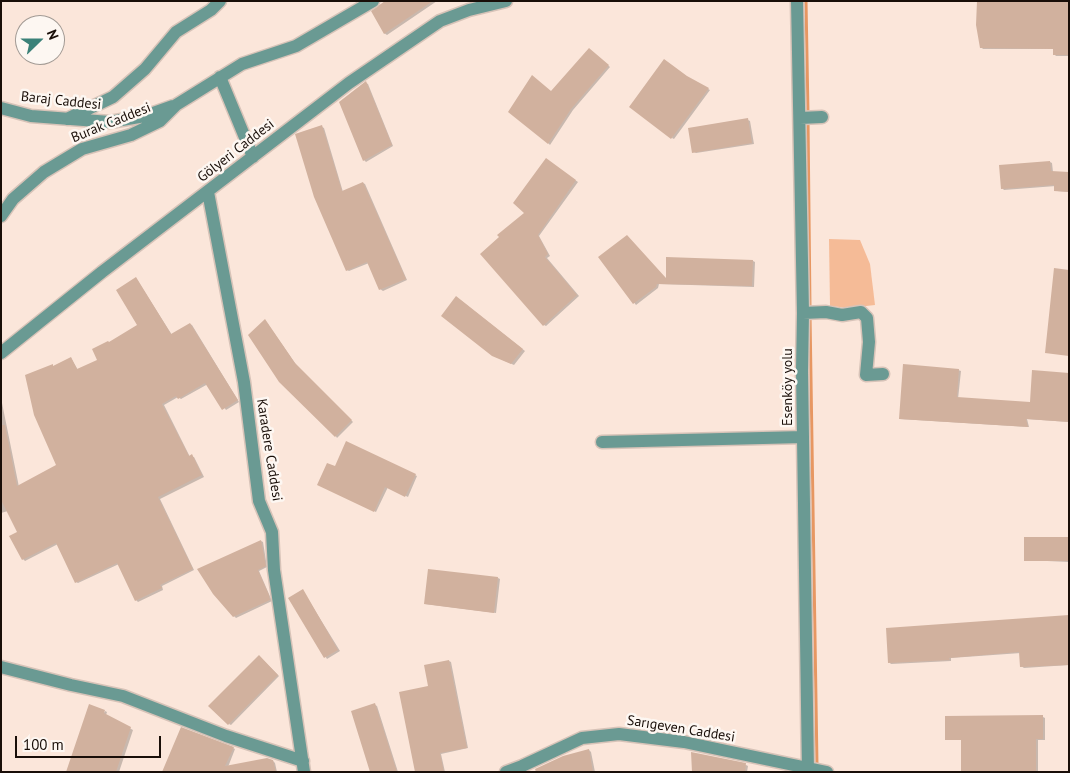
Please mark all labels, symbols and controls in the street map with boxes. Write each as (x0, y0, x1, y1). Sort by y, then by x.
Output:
north arrow (15, 15, 65, 65)
text: N (43, 27, 63, 42)
street label: Baraj Caddesi (20, 88, 102, 114)
street label: Burak Caddesi (69, 99, 153, 147)
street label: Gölyeri Caddesi (194, 116, 278, 186)
street label: Esenköy yolu (780, 348, 796, 426)
street label: Karadere Caddesi (253, 398, 285, 502)
street label: Sarıgeven Caddesi (626, 712, 736, 746)
scale bar (18, 726, 164, 758)
text: 100 m (23, 735, 64, 754)

